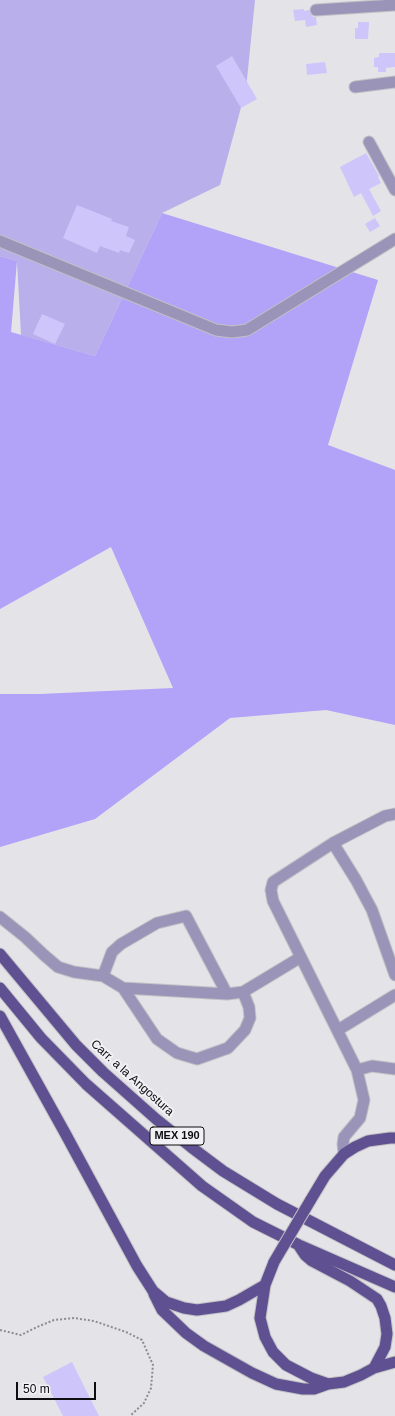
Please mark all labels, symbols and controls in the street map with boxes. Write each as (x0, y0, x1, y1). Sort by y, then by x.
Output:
street label: Carr. a la Angostura (88, 1037, 176, 1119)
road number: MEX 190 (150, 1127, 204, 1145)
scale bar (18, 1374, 98, 1400)
text: 50 m (23, 1382, 50, 1396)

